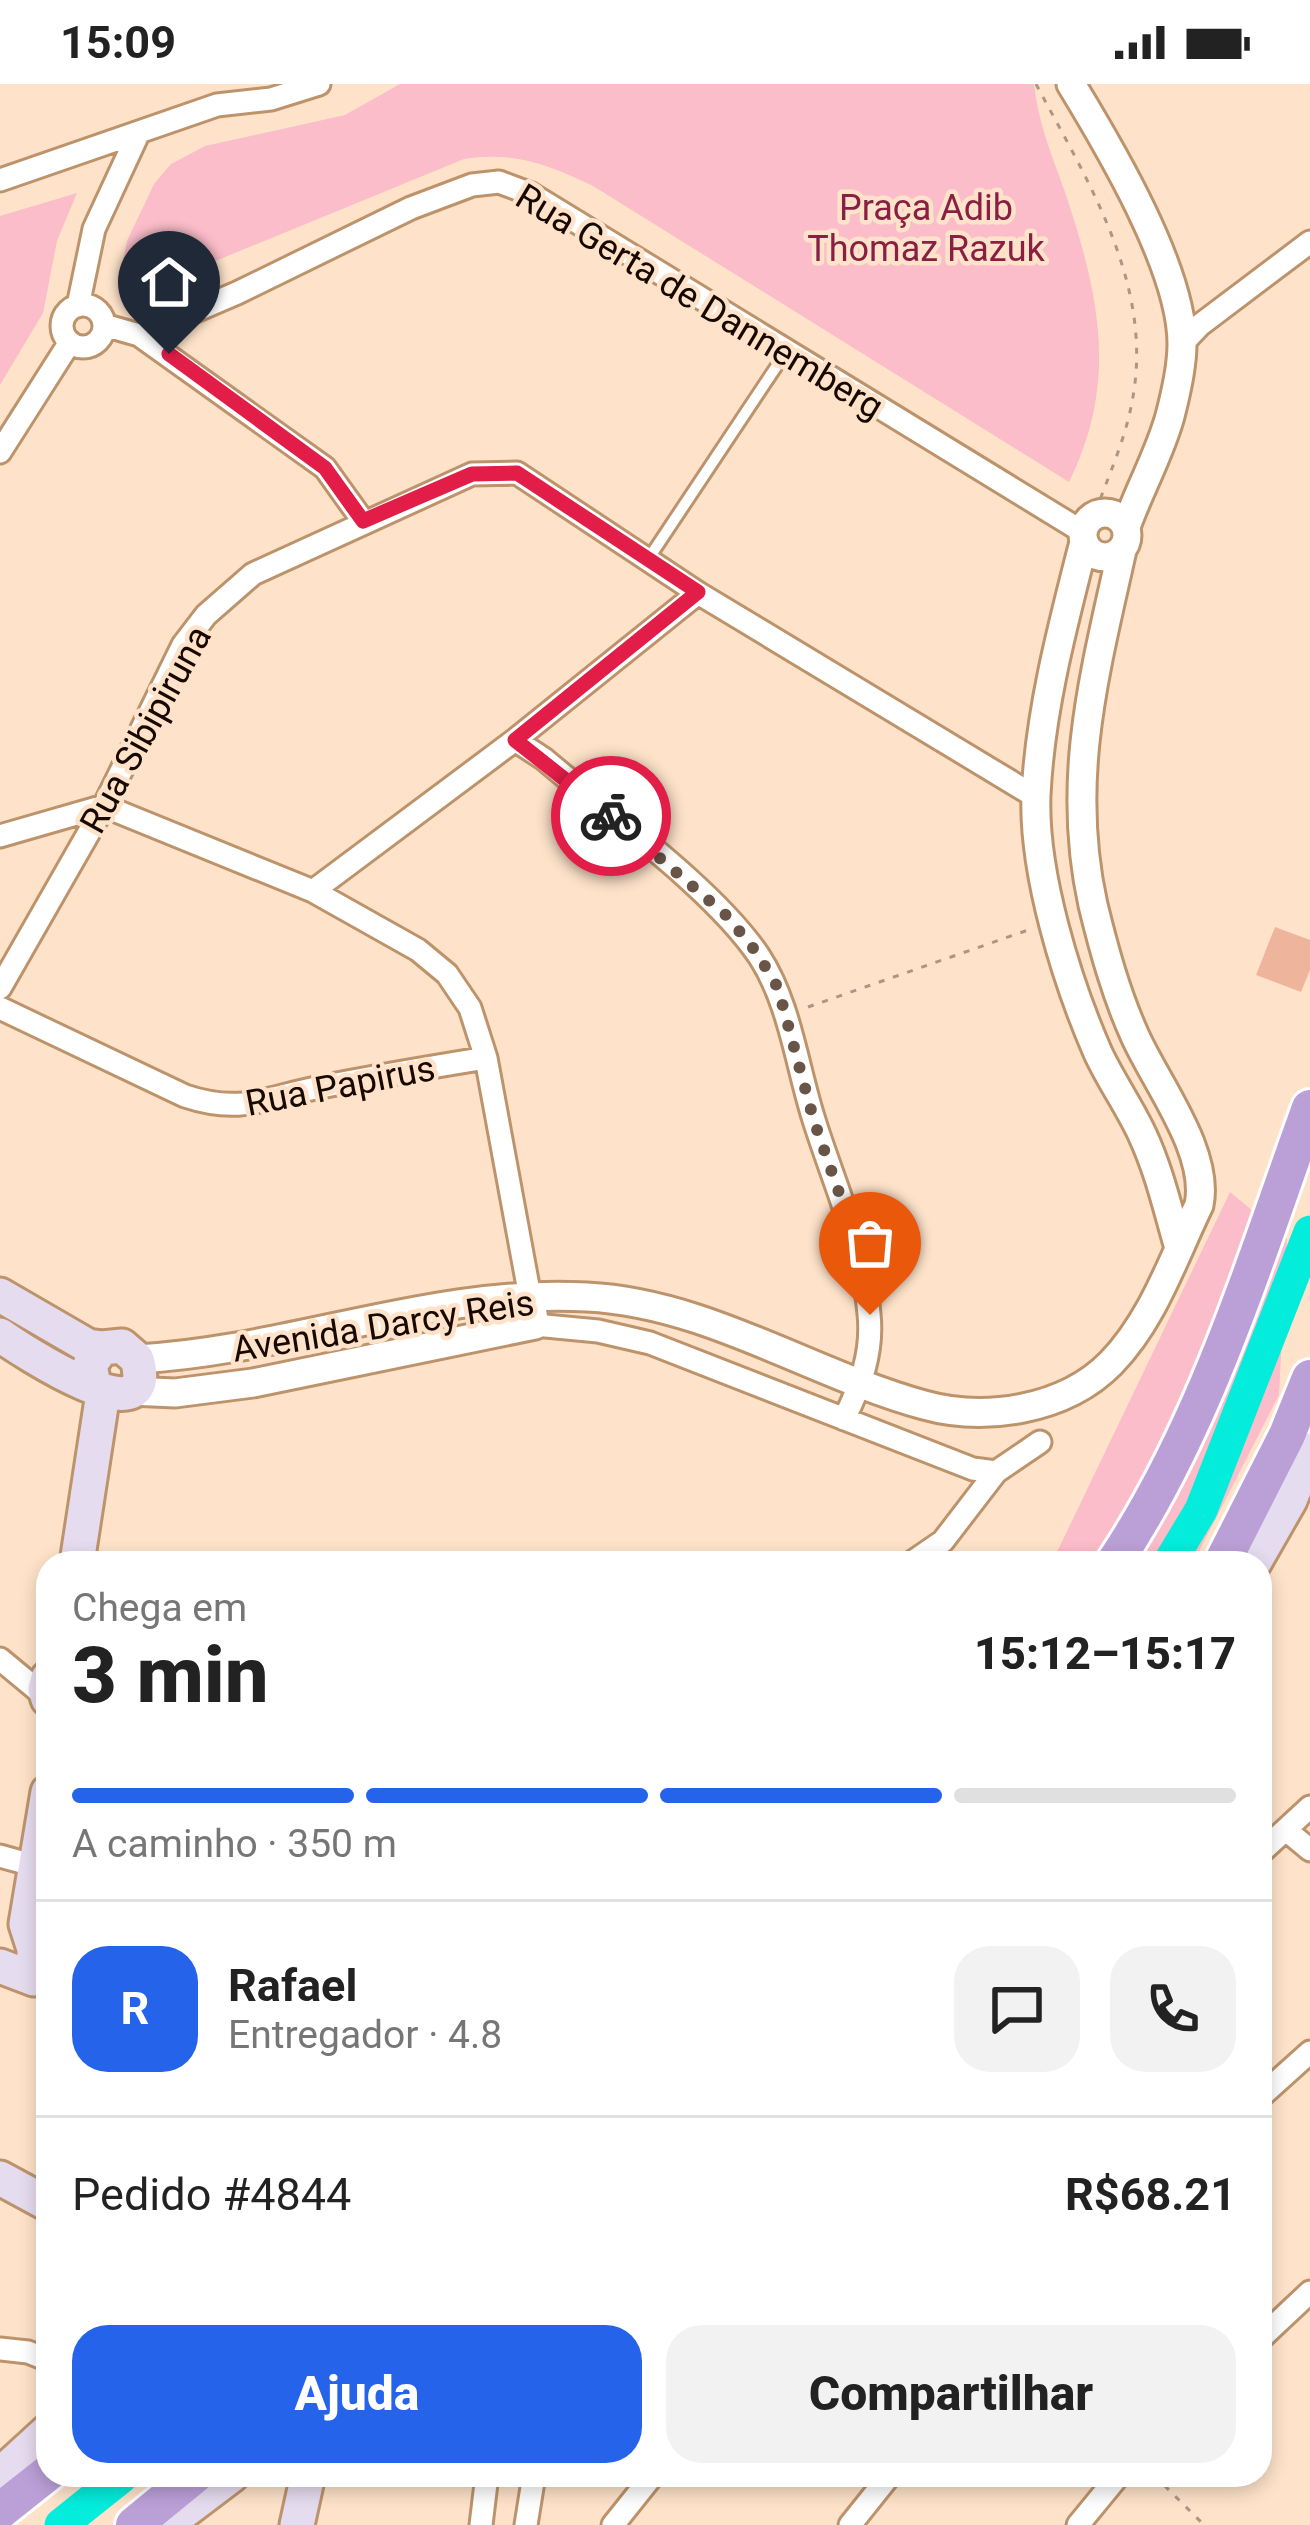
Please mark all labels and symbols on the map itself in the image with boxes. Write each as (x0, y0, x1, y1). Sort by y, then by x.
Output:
street label: Rua Gerta de Dannemberg (508, 175, 891, 428)
park label: Praça Adib Thomaz Razuk (807, 187, 1046, 270)
pin (118, 231, 220, 354)
street label: Rua Sibipiruna (72, 619, 220, 840)
courier (551, 756, 671, 876)
street label: Rua Papirus (242, 1047, 439, 1125)
pin (819, 1192, 921, 1315)
street label: Avenida Darcy Reis (229, 1281, 537, 1371)

